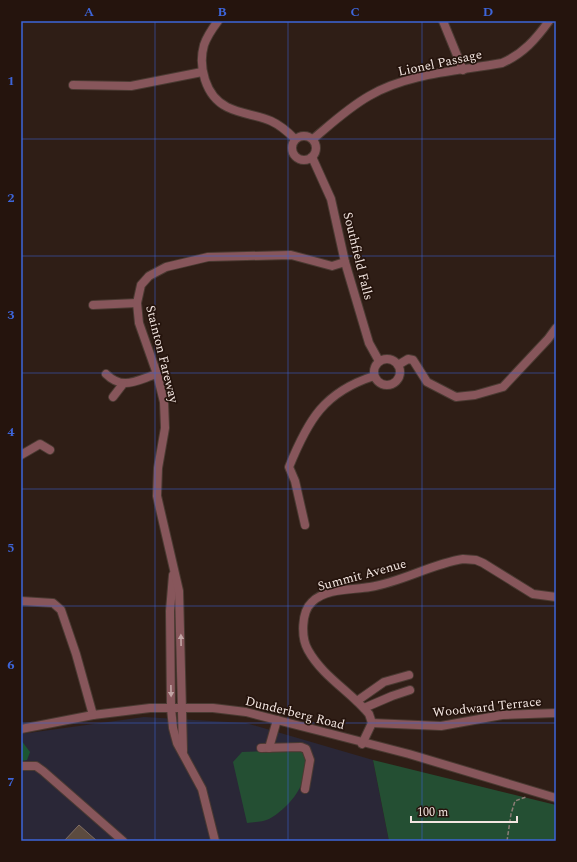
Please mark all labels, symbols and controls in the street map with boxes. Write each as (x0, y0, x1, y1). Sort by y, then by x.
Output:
text: A (84, 2, 94, 22)
text: B (217, 2, 227, 22)
text: C (350, 2, 360, 22)
text: D (483, 2, 493, 22)
street label: Lionel Passage (396, 44, 484, 82)
text: 1 (7, 71, 15, 91)
text: 2 (7, 188, 15, 208)
street label: Southfield Falls (337, 210, 379, 302)
street label: Stainton Fareway (140, 303, 184, 406)
text: 3 (7, 305, 15, 325)
text: 4 (7, 422, 15, 442)
text: 5 (7, 538, 15, 558)
street label: Summit Avenue (315, 554, 409, 596)
one-way arrow (178, 633, 184, 646)
text: 6 (7, 655, 15, 675)
one-way arrow (168, 685, 174, 698)
street label: Dunderberg Road (243, 691, 347, 735)
street label: Woodward Terrace (432, 691, 542, 723)
text: 7 (7, 772, 15, 792)
scale bar (411, 798, 517, 824)
text: 100 m (417, 803, 448, 822)

